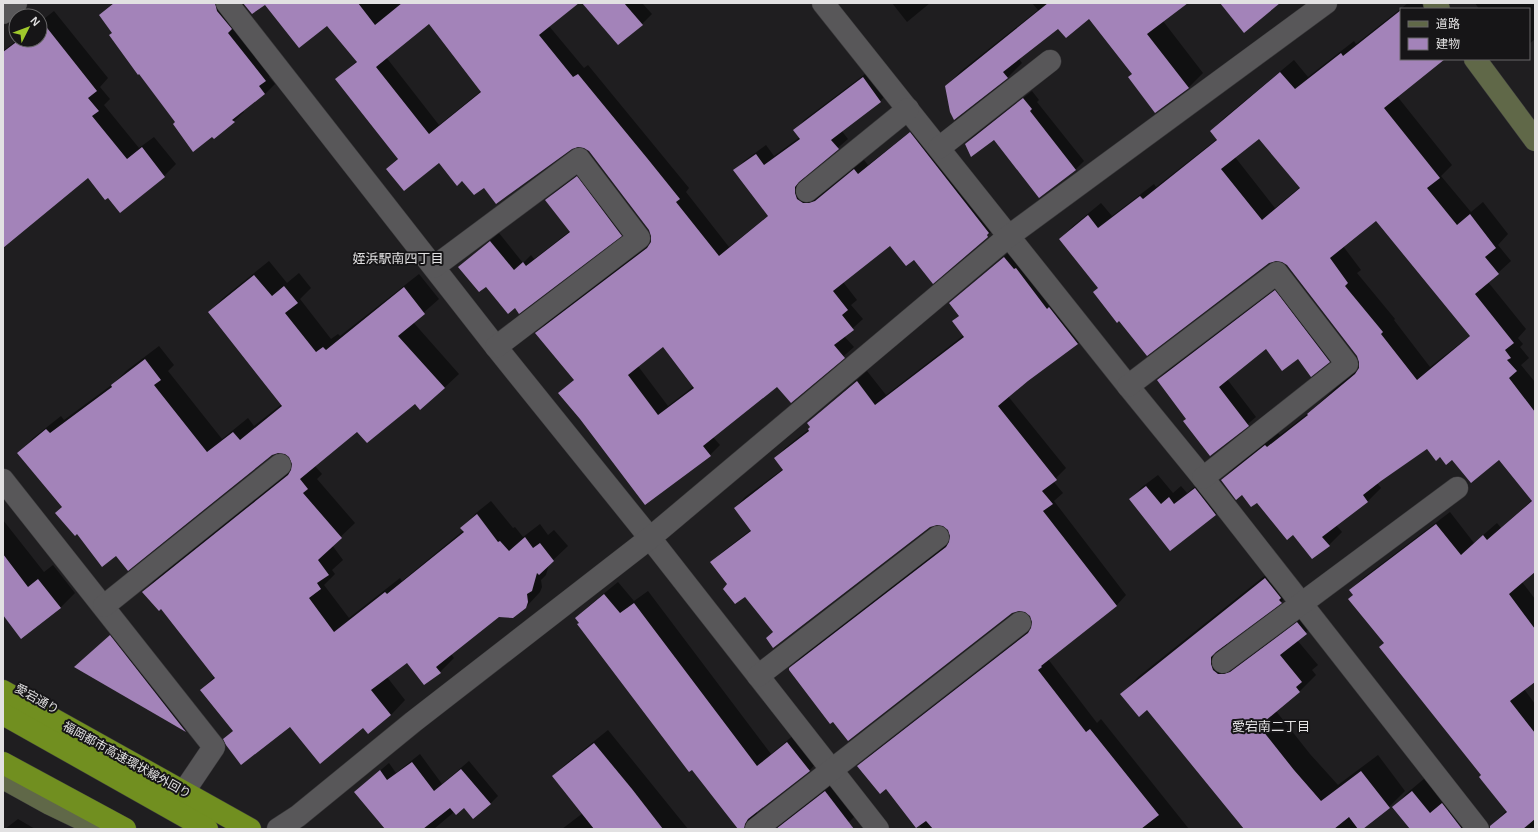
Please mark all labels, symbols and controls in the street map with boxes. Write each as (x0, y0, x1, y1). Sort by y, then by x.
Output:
north arrow (8, 8, 48, 48)
legend (1400, 8, 1530, 60)
text: N (28, 14, 43, 28)
text: 道路 (1436, 17, 1460, 31)
text: 建物 (1436, 37, 1460, 51)
district label: 姪浜駅南四丁目 (352, 251, 444, 266)
street label: 愛宕通り (13, 681, 61, 717)
street label: 福岡都市高速環状線外回り (61, 719, 193, 801)
district label: 愛宕南二丁目 (1232, 719, 1310, 734)

